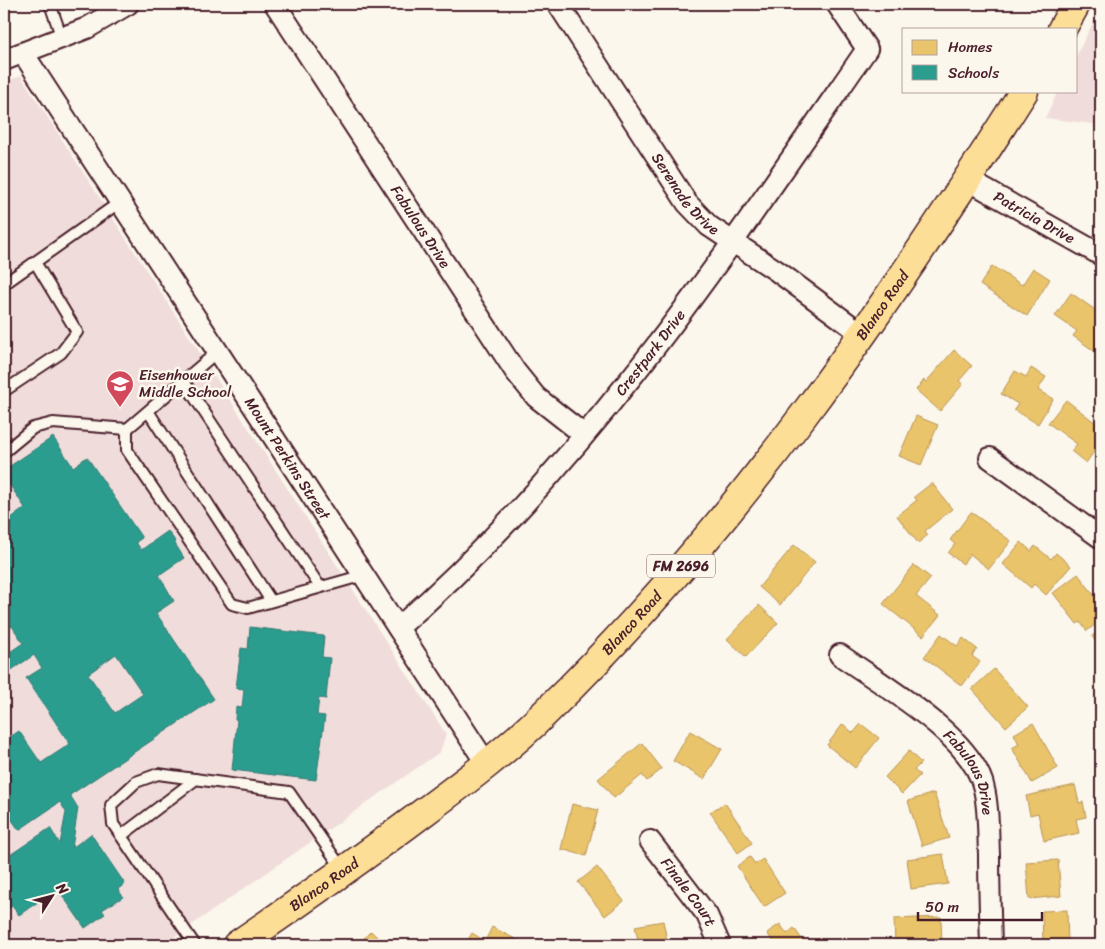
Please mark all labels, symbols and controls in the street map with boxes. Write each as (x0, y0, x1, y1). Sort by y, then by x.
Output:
legend (902, 28, 1078, 92)
text: Homes (948, 34, 992, 60)
text: Schools (948, 60, 999, 86)
street label: Serenade Drive (645, 147, 724, 242)
street label: Fabulous Drive (384, 180, 458, 274)
street label: Patricia Drive (989, 184, 1080, 251)
street label: Blanco Road (849, 264, 917, 346)
street label: Crestpark Drive (608, 304, 692, 402)
place label: Eisenhower Middle School (139, 362, 232, 405)
school or university icon: Eisenhower Middle School (105, 369, 135, 408)
street label: Mount Perkins Street (238, 392, 338, 526)
road number: FM 2696 (647, 554, 715, 578)
street label: Blanco Road (595, 584, 669, 662)
street label: Fabulous Drive (937, 723, 1001, 816)
street label: Blanco Road (284, 850, 365, 918)
street label: Finale Court (654, 852, 724, 931)
north arrow (28, 872, 78, 922)
text: N (49, 877, 75, 900)
scale bar (918, 889, 1041, 921)
text: 50 m (925, 894, 960, 920)

